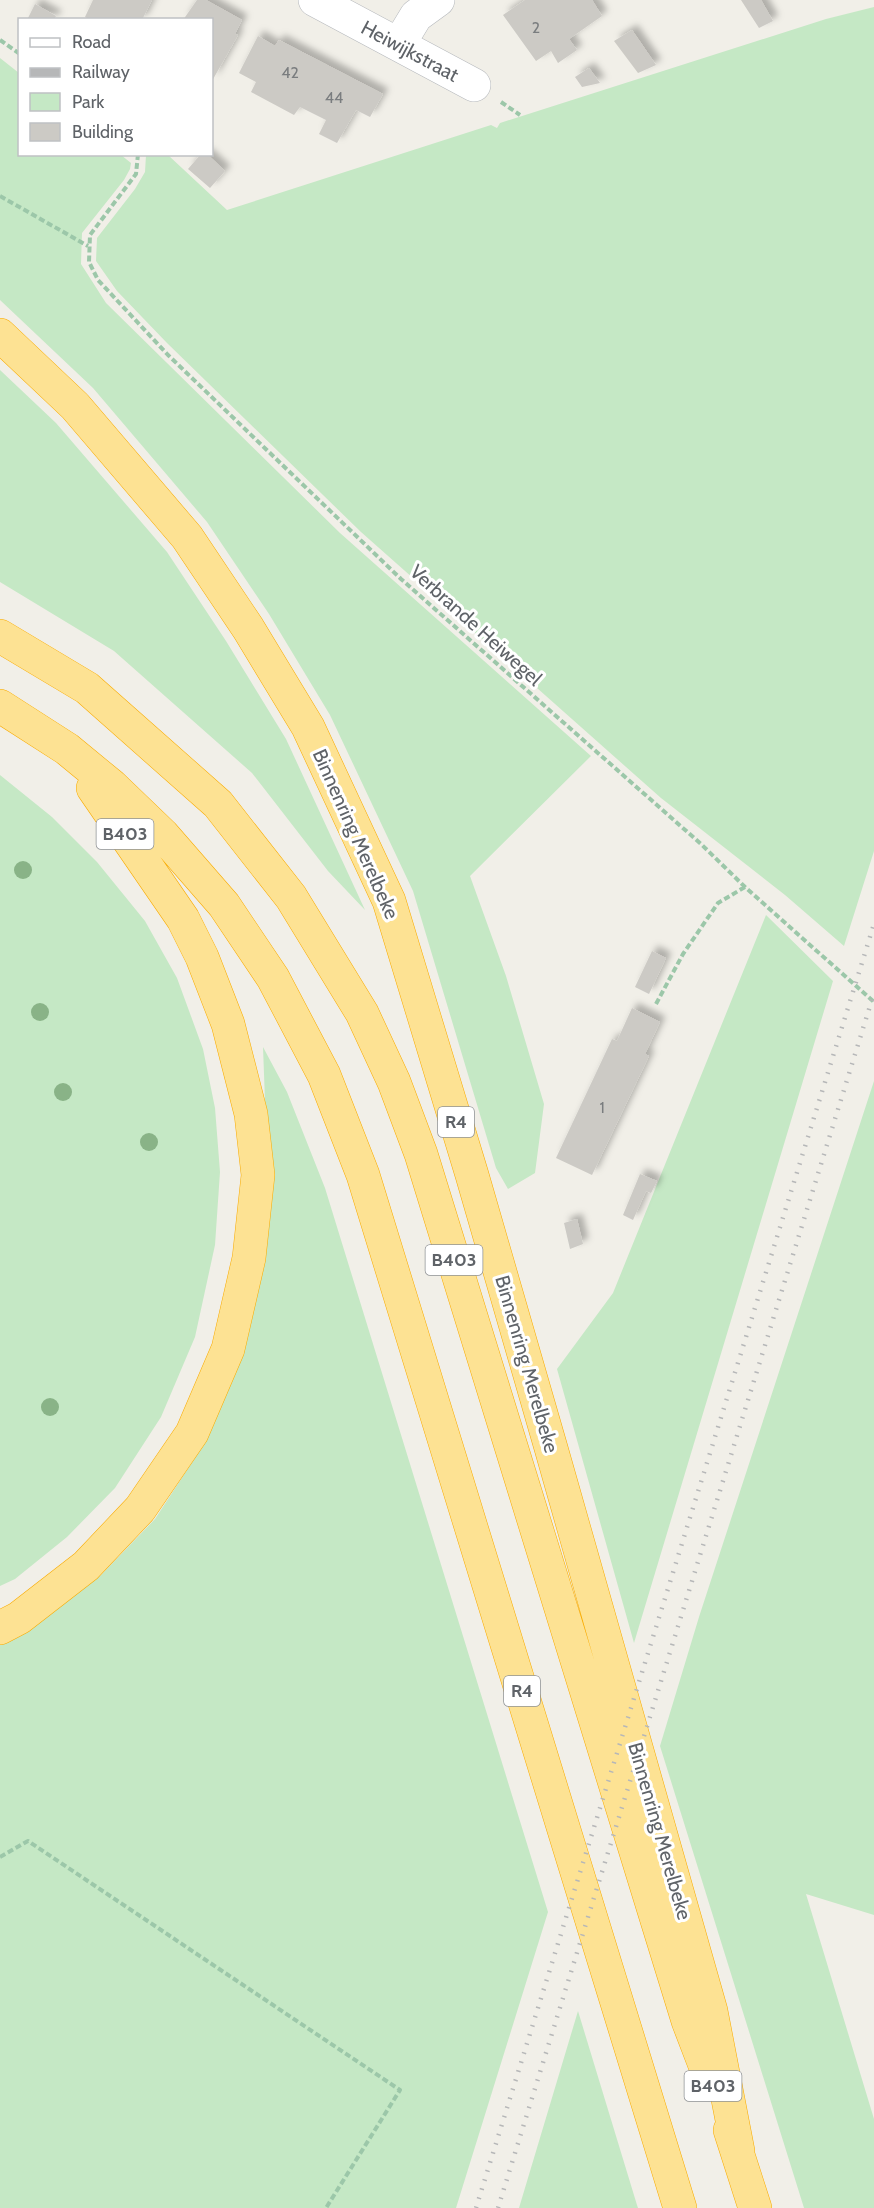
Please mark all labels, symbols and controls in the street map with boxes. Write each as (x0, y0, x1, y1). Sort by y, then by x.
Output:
street label: Heiwijkstraat (357, 15, 463, 87)
legend (18, 18, 213, 156)
house number: 2 (532, 18, 540, 37)
text: Road (72, 31, 111, 53)
text: Railway (72, 61, 130, 83)
house number: 42 (281, 63, 299, 82)
house number: 44 (325, 88, 343, 107)
text: Park (72, 91, 105, 113)
text: Building (72, 121, 134, 143)
street label: Verbrande Heiwegel (405, 559, 547, 691)
street label: Binnenring Merelbeke (308, 745, 404, 923)
road number: B403 (96, 819, 154, 849)
house number: 1 (599, 1098, 605, 1117)
road number: R4 (438, 1107, 474, 1137)
road number: B403 (426, 1245, 482, 1275)
street label: Binnenring Merelbeke (490, 1273, 564, 1455)
road number: R4 (504, 1676, 540, 1706)
street label: Binnenring Merelbeke (623, 1740, 697, 1922)
road number: B403 (684, 2071, 742, 2101)

